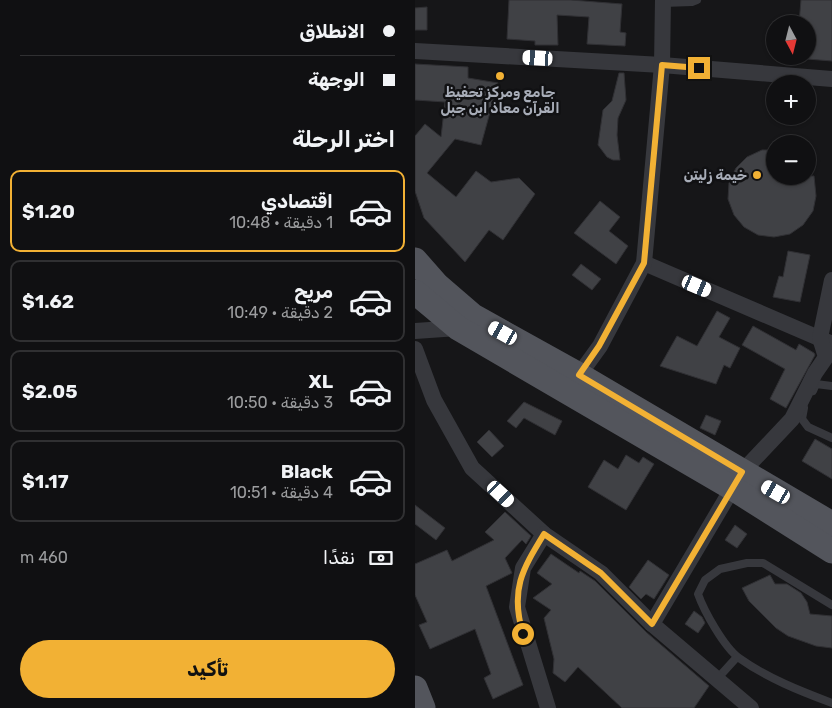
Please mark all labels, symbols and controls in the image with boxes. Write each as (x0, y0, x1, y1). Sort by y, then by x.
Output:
north arrow (766, 15, 816, 65)
map controls (766, 15, 816, 185)
text: الانطلاق (299, 20, 365, 43)
car (522, 50, 553, 66)
route end (688, 57, 710, 79)
text: الوجهة (308, 68, 365, 91)
marker: جامع ومركز تحفيظ القرآن معاذ ابن جبل (494, 70, 506, 82)
button: + (766, 75, 816, 125)
place label: جامع ومركز تحفيظ القرآن معاذ ابن جبل (440, 84, 560, 117)
text: اختر الرحلة (292, 126, 395, 153)
button: − (766, 135, 816, 185)
place label: خيمة زليتن (684, 167, 747, 184)
marker: خيمة زليتن (751, 169, 763, 181)
icon: car (348, 189, 393, 234)
text: اقتصادي (261, 190, 333, 213)
text: $1.20 (22, 200, 75, 223)
text: 1 دقيقة · 10:48 (229, 213, 333, 232)
car (680, 273, 713, 299)
icon: car (348, 279, 393, 324)
text: مريح (294, 280, 333, 303)
text: $1.62 (22, 290, 74, 313)
text: 2 دقيقة · 10:49 (227, 303, 333, 322)
car (486, 319, 519, 347)
icon: car (348, 369, 393, 414)
text: XL (309, 370, 333, 393)
text: $2.05 (22, 380, 78, 403)
text: 3 دقيقة · 10:50 (227, 393, 333, 412)
icon: car (348, 459, 393, 504)
text: Black (281, 460, 333, 483)
text: $1.17 (22, 470, 69, 493)
car (484, 478, 517, 510)
car (759, 478, 792, 506)
text: 4 دقيقة · 10:51 (230, 483, 333, 502)
icon: cash (367, 544, 395, 572)
text: نقدًا (323, 546, 355, 569)
text: 460 m (20, 548, 68, 567)
route start (512, 623, 534, 645)
button: تأكيد (20, 640, 395, 698)

